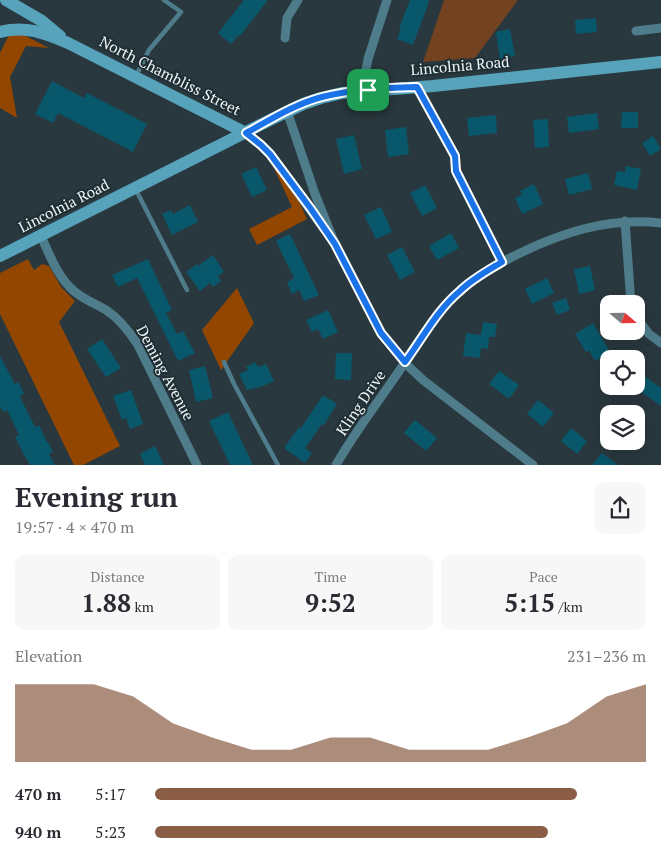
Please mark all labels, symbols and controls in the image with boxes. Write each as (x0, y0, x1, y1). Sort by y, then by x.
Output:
street label: North Chambliss Street (96, 31, 245, 120)
street label: Lincolnia Road (410, 51, 510, 79)
pin (347, 69, 389, 111)
icon: arrive (354, 76, 382, 104)
street label: Lincolnia Road (15, 174, 112, 237)
north arrow (600, 295, 645, 340)
map controls (600, 295, 645, 450)
street label: Deming Avenue (132, 322, 199, 424)
button: locate (600, 350, 645, 395)
street label: Kling Drive (331, 366, 389, 439)
button: layers (600, 405, 645, 450)
text: Evening run (15, 478, 178, 515)
button: share (594, 482, 646, 534)
text: 19:57 · 4 × 470 m (15, 516, 134, 538)
text: Distance (90, 567, 145, 586)
text: Time (314, 567, 347, 586)
text: Pace (529, 567, 558, 586)
text: 1.88 (81, 586, 131, 619)
text: 9:52 (305, 586, 356, 619)
text: 5:15 (504, 586, 555, 619)
text: km (131, 597, 154, 616)
text: /km (555, 597, 583, 616)
text: Elevation (15, 645, 82, 667)
text: 231–236 m (567, 645, 646, 667)
text: 470 m (15, 783, 61, 805)
text: 5:17 (95, 783, 126, 805)
text: 940 m (15, 821, 61, 843)
text: 5:23 (95, 821, 126, 843)

